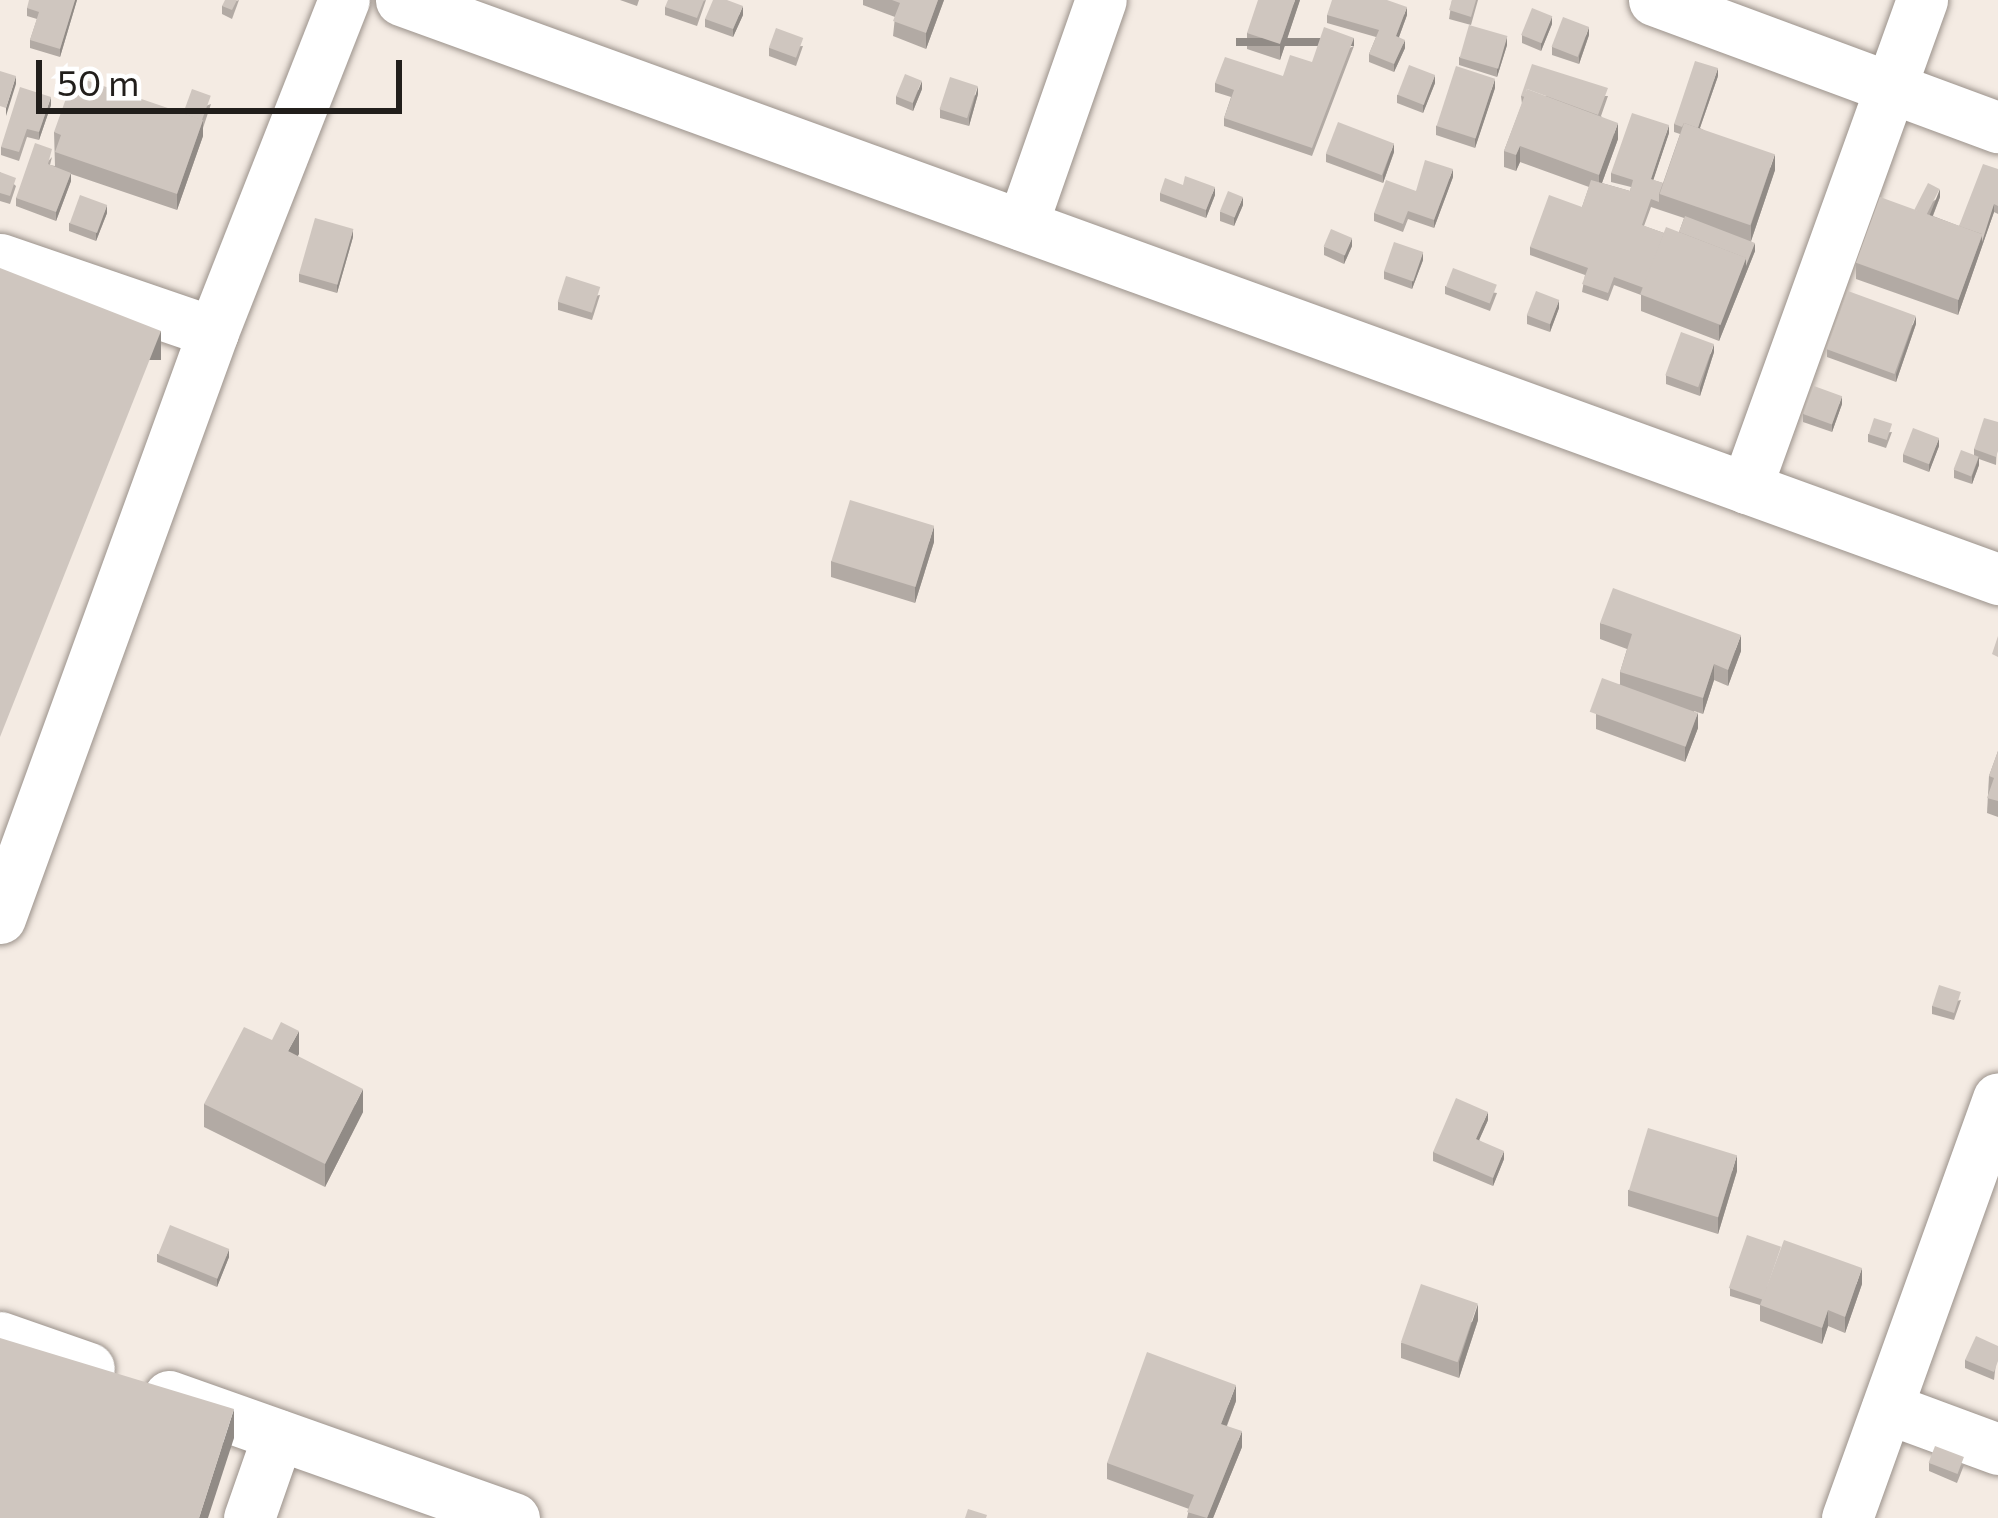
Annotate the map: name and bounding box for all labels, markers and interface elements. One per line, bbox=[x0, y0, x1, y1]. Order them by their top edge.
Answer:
scale bar bbox=[42, 36, 408, 110]
text: 50 m bbox=[57, 59, 139, 103]

